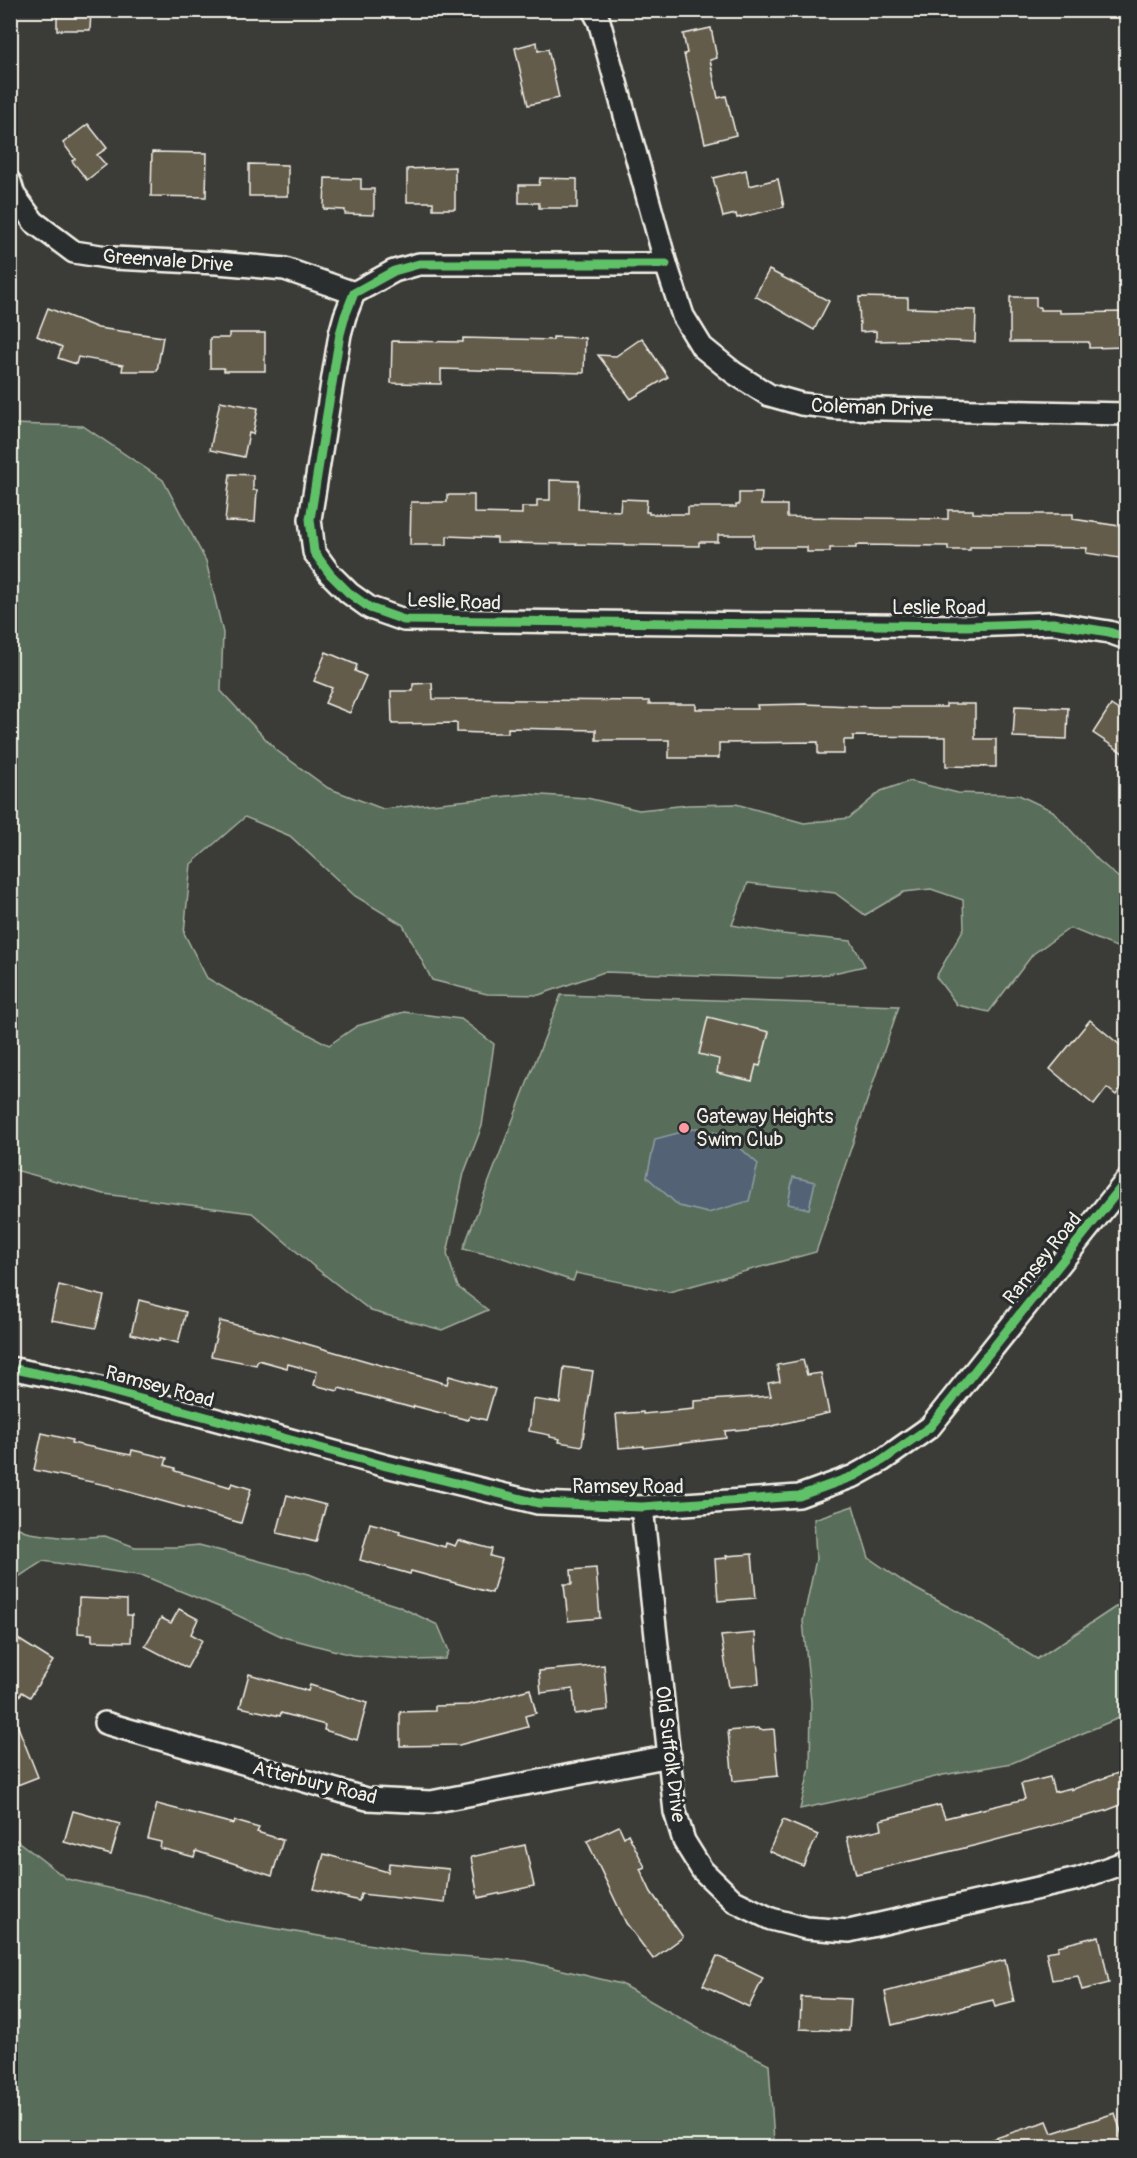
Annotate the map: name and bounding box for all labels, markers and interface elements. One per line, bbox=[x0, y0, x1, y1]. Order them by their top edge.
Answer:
street label: Greenvale Drive bbox=[102, 243, 234, 278]
street label: Coleman Drive bbox=[810, 393, 934, 422]
street label: Leslie Road bbox=[407, 587, 501, 616]
street label: Leslie Road bbox=[892, 595, 986, 620]
place label: Gateway Heights Swim Club bbox=[696, 1104, 834, 1152]
marker: Gateway Heights Swim Club bbox=[677, 1121, 691, 1135]
street label: Ramsey Road bbox=[998, 1207, 1087, 1309]
street label: Ramsey Road bbox=[103, 1360, 217, 1413]
street label: Ramsey Road bbox=[572, 1474, 684, 1499]
street label: Old Suffolk Drive bbox=[650, 1684, 691, 1824]
street label: Atterbury Road bbox=[250, 1755, 380, 1810]

